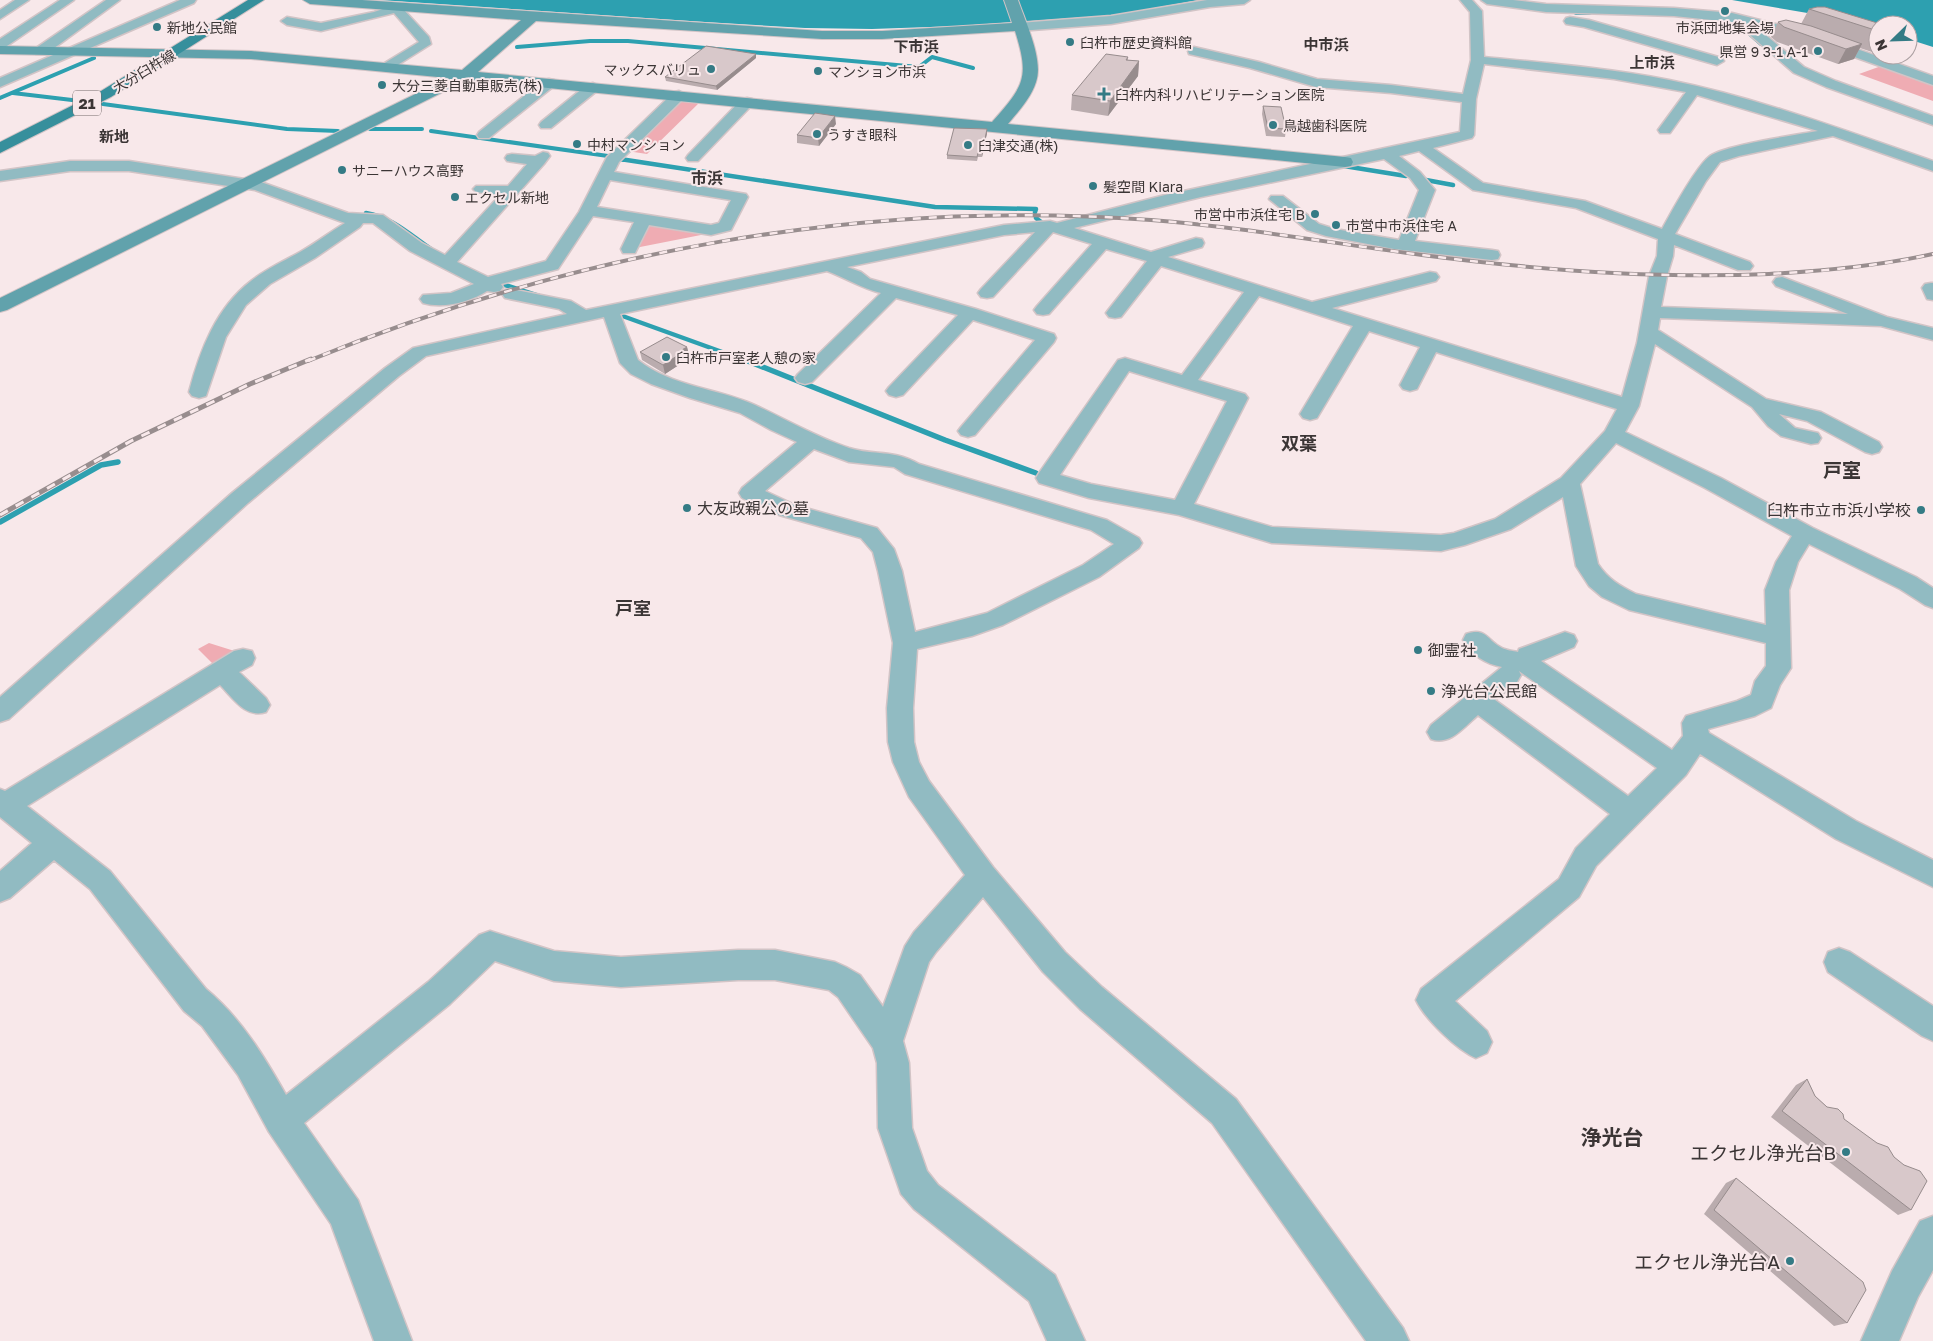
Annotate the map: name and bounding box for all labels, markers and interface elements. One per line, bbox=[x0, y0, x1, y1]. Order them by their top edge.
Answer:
marker: 市浜団地集会場 bbox=[1719, 5, 1731, 17]
north arrow bbox=[1868, 15, 1918, 65]
place label: 新地公民館 bbox=[167, 19, 237, 36]
place label: 市浜団地集会場 bbox=[1676, 19, 1774, 36]
marker: 新地公民館 bbox=[151, 21, 163, 33]
place label: 臼杵市歴史資料館 bbox=[1080, 34, 1192, 51]
district label: 中市浜 bbox=[1303, 35, 1349, 53]
marker: 臼杵市歴史資料館 bbox=[1064, 36, 1076, 48]
district label: 下市浜 bbox=[893, 37, 939, 55]
text: N bbox=[1871, 37, 1890, 53]
place label: 県営 9 3-1 A-1 bbox=[1719, 43, 1808, 60]
marker: 県営 9 3-1 A-1 bbox=[1812, 45, 1824, 57]
street label: 大分臼杵線 bbox=[110, 46, 178, 96]
district label: 上市浜 bbox=[1629, 53, 1675, 71]
place label: マックスバリュ bbox=[603, 61, 701, 78]
marker: マックスバリュ bbox=[705, 63, 717, 75]
place label: マンション市浜 bbox=[828, 63, 926, 80]
marker: マンション市浜 bbox=[812, 65, 824, 77]
place label: 大分三菱自動車販売(株) bbox=[392, 77, 543, 94]
marker: 大分三菱自動車販売(株) bbox=[376, 79, 388, 91]
place label: 臼杵内科リハビリテーション医院 bbox=[1115, 86, 1325, 103]
marker: 臼杵内科リハビリテーション医院 bbox=[1097, 87, 1111, 101]
road number: 21 bbox=[73, 90, 101, 116]
place label: 鳥越歯科医院 bbox=[1283, 117, 1367, 134]
marker: 鳥越歯科医院 bbox=[1267, 119, 1279, 131]
place label: うすき眼科 bbox=[827, 126, 897, 143]
district label: 新地 bbox=[99, 127, 129, 145]
marker: うすき眼科 bbox=[811, 128, 823, 140]
place label: 中村マンション bbox=[587, 136, 685, 153]
place label: 臼津交通(株) bbox=[978, 137, 1059, 154]
marker: 中村マンション bbox=[571, 138, 583, 150]
marker: 臼津交通(株) bbox=[962, 139, 974, 151]
place label: サニーハウス高野 bbox=[352, 162, 464, 179]
marker: サニーハウス高野 bbox=[336, 164, 348, 176]
district label: 市浜 bbox=[691, 168, 723, 188]
place label: 髪空間 Kiara bbox=[1103, 178, 1183, 195]
marker: 髪空間 Kiara bbox=[1087, 180, 1099, 192]
place label: エクセル新地 bbox=[465, 189, 549, 206]
marker: エクセル新地 bbox=[449, 191, 461, 203]
place label: 市営中市浜住宅 B bbox=[1194, 206, 1305, 223]
marker: 市営中市浜住宅 B bbox=[1309, 208, 1321, 220]
place label: 市営中市浜住宅 A bbox=[1346, 217, 1457, 234]
marker: 市営中市浜住宅 A bbox=[1330, 219, 1342, 231]
place label: 臼杵市戸室老人憩の家 bbox=[676, 349, 816, 366]
marker: 臼杵市戸室老人憩の家 bbox=[660, 351, 672, 363]
district label: 双葉 bbox=[1281, 432, 1317, 454]
district label: 戸室 bbox=[1823, 458, 1861, 481]
place label: 大友政親公の墓 bbox=[697, 498, 809, 518]
place label: 臼杵市立市浜小学校 bbox=[1767, 500, 1911, 520]
marker: 大友政親公の墓 bbox=[681, 502, 693, 514]
marker: 臼杵市立市浜小学校 bbox=[1915, 504, 1927, 516]
district label: 戸室 bbox=[615, 597, 651, 619]
place label: 御霊社 bbox=[1428, 640, 1476, 660]
marker: 御霊社 bbox=[1412, 644, 1424, 656]
place label: 浄光台公民館 bbox=[1441, 681, 1537, 701]
marker: 浄光台公民館 bbox=[1425, 685, 1437, 697]
district label: 浄光台 bbox=[1581, 1124, 1644, 1150]
place label: エクセル浄光台B bbox=[1690, 1141, 1836, 1164]
marker: エクセル浄光台B bbox=[1840, 1146, 1852, 1158]
place label: エクセル浄光台A bbox=[1634, 1250, 1780, 1273]
marker: エクセル浄光台A bbox=[1784, 1255, 1796, 1267]

